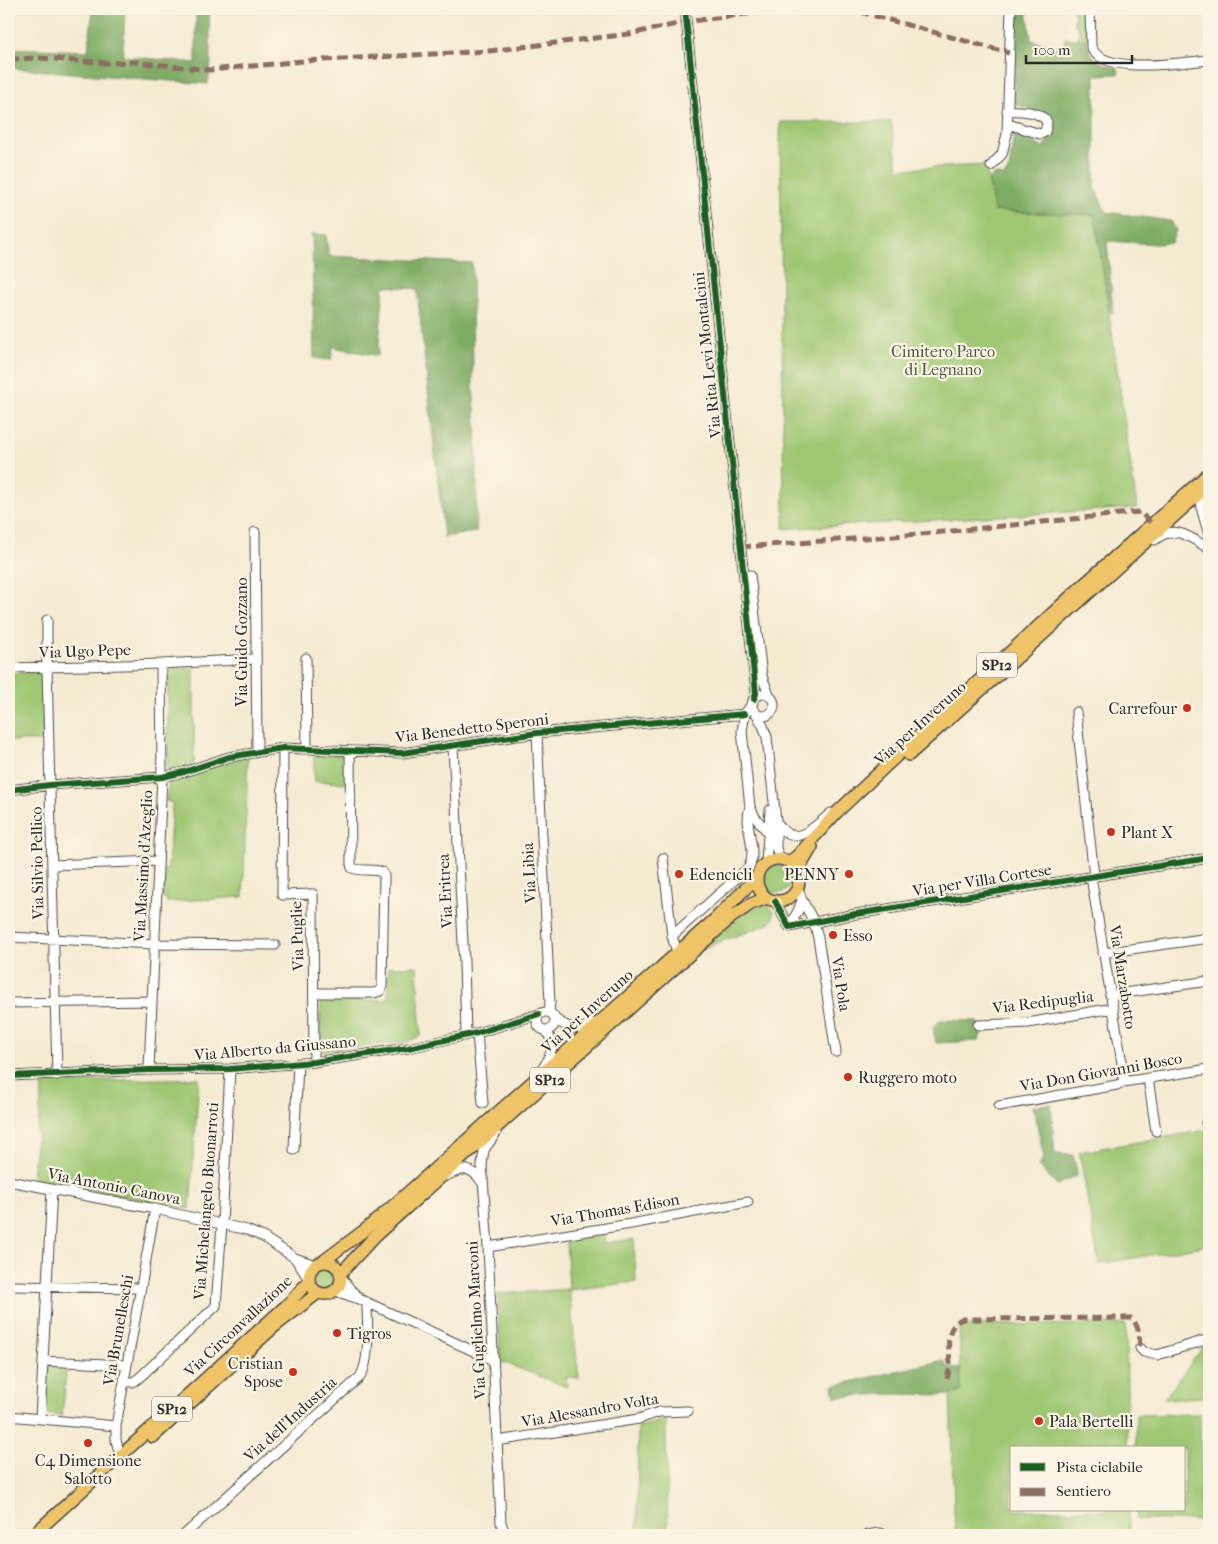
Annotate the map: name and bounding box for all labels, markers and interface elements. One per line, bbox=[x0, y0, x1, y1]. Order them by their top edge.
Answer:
scale bar bbox=[1026, 32, 1132, 64]
text: 100 m bbox=[1033, 41, 1071, 59]
street label: Via Rita Levi Montalcini bbox=[689, 271, 725, 440]
park label: Cimitero Parco di Legnano bbox=[891, 342, 995, 379]
street label: Via Guido Gozzano bbox=[232, 577, 251, 708]
street label: Via Ugo Pepe bbox=[38, 640, 131, 662]
road number: SP12 bbox=[977, 652, 1017, 678]
street label: Via per Inveruno bbox=[869, 677, 970, 770]
place label: Carrefour bbox=[1109, 699, 1177, 718]
marker: Carrefour bbox=[1181, 702, 1193, 714]
street label: Via Benedetto Speroni bbox=[393, 709, 550, 747]
street label: Via Massimo d'Azeglio bbox=[129, 790, 156, 943]
street label: Via Silvio Pellico bbox=[27, 806, 48, 921]
place label: Plant X bbox=[1121, 823, 1174, 842]
marker: Plant X bbox=[1105, 826, 1117, 838]
street label: Via Libia bbox=[518, 842, 540, 905]
street label: Via Eritrea bbox=[434, 853, 456, 930]
street label: Via per Villa Cortese bbox=[910, 860, 1053, 901]
place label: Edencicli bbox=[689, 865, 753, 884]
place label: PENNY bbox=[784, 865, 840, 884]
marker: Edencicli bbox=[673, 868, 685, 880]
marker: PENNY bbox=[843, 868, 855, 880]
street label: Via Puglie bbox=[286, 901, 308, 972]
street label: Via Marzabotto bbox=[1105, 923, 1141, 1030]
place label: Esso bbox=[843, 926, 873, 945]
marker: Esso bbox=[827, 929, 839, 941]
street label: Via Pola bbox=[827, 954, 855, 1013]
street label: Via per Inveruno bbox=[536, 965, 637, 1058]
street label: Via Redipuglia bbox=[991, 986, 1095, 1018]
street label: Via Alberto da Giussano bbox=[192, 1031, 357, 1065]
street label: Via Don Giovanni Bosco bbox=[1018, 1048, 1184, 1096]
road number: SP12 bbox=[530, 1068, 570, 1092]
place label: Ruggero moto bbox=[858, 1068, 957, 1087]
marker: Ruggero moto bbox=[842, 1071, 854, 1083]
street label: Via Michelangelo Buonarroti bbox=[190, 1101, 222, 1302]
street label: Via Antonio Canova bbox=[45, 1164, 183, 1208]
street label: Via Thomas Edison bbox=[548, 1189, 682, 1231]
street label: Via Guglielmo Marconi bbox=[462, 1240, 490, 1401]
street label: Via Circonvallazione bbox=[179, 1271, 296, 1382]
street label: Via Brunelleschi bbox=[99, 1273, 137, 1388]
place label: Tigros bbox=[347, 1324, 392, 1343]
marker: Tigros bbox=[331, 1327, 343, 1339]
place label: Cristian Spose bbox=[228, 1354, 284, 1391]
marker: Cristian Spose bbox=[287, 1366, 299, 1378]
street label: Via dell'Industria bbox=[239, 1372, 341, 1466]
street label: Via Alessandro Volta bbox=[519, 1388, 661, 1432]
road number: SP12 bbox=[152, 1396, 192, 1422]
place label: Pala Bertelli bbox=[1049, 1412, 1134, 1431]
marker: Pala Bertelli bbox=[1033, 1415, 1045, 1427]
marker: C4 Dimensione Salotto bbox=[82, 1437, 94, 1449]
legend bbox=[1010, 1446, 1186, 1512]
place label: C4 Dimensione Salotto bbox=[35, 1451, 141, 1488]
text: Pista ciclabile bbox=[1056, 1458, 1143, 1476]
text: Sentiero bbox=[1056, 1482, 1111, 1500]

